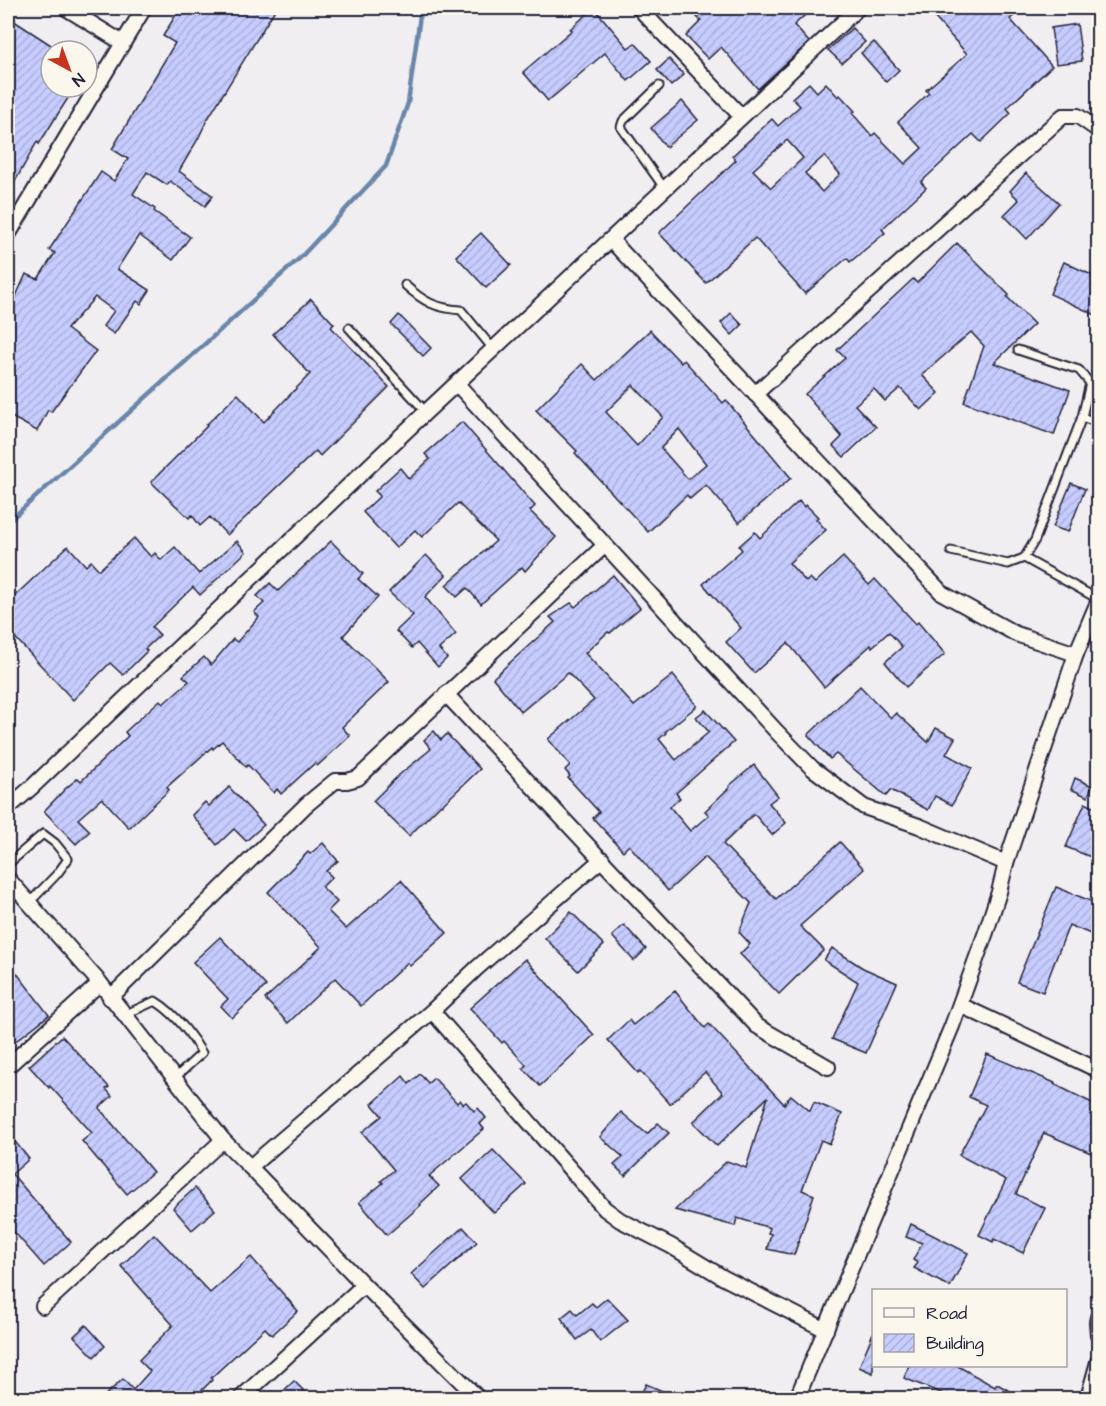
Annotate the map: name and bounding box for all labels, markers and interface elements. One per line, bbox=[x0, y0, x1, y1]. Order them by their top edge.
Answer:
north arrow bbox=[39, 39, 99, 99]
text: N bbox=[67, 68, 89, 91]
legend bbox=[872, 1289, 1067, 1367]
text: Road bbox=[926, 1301, 967, 1326]
text: Building bbox=[926, 1331, 984, 1357]

